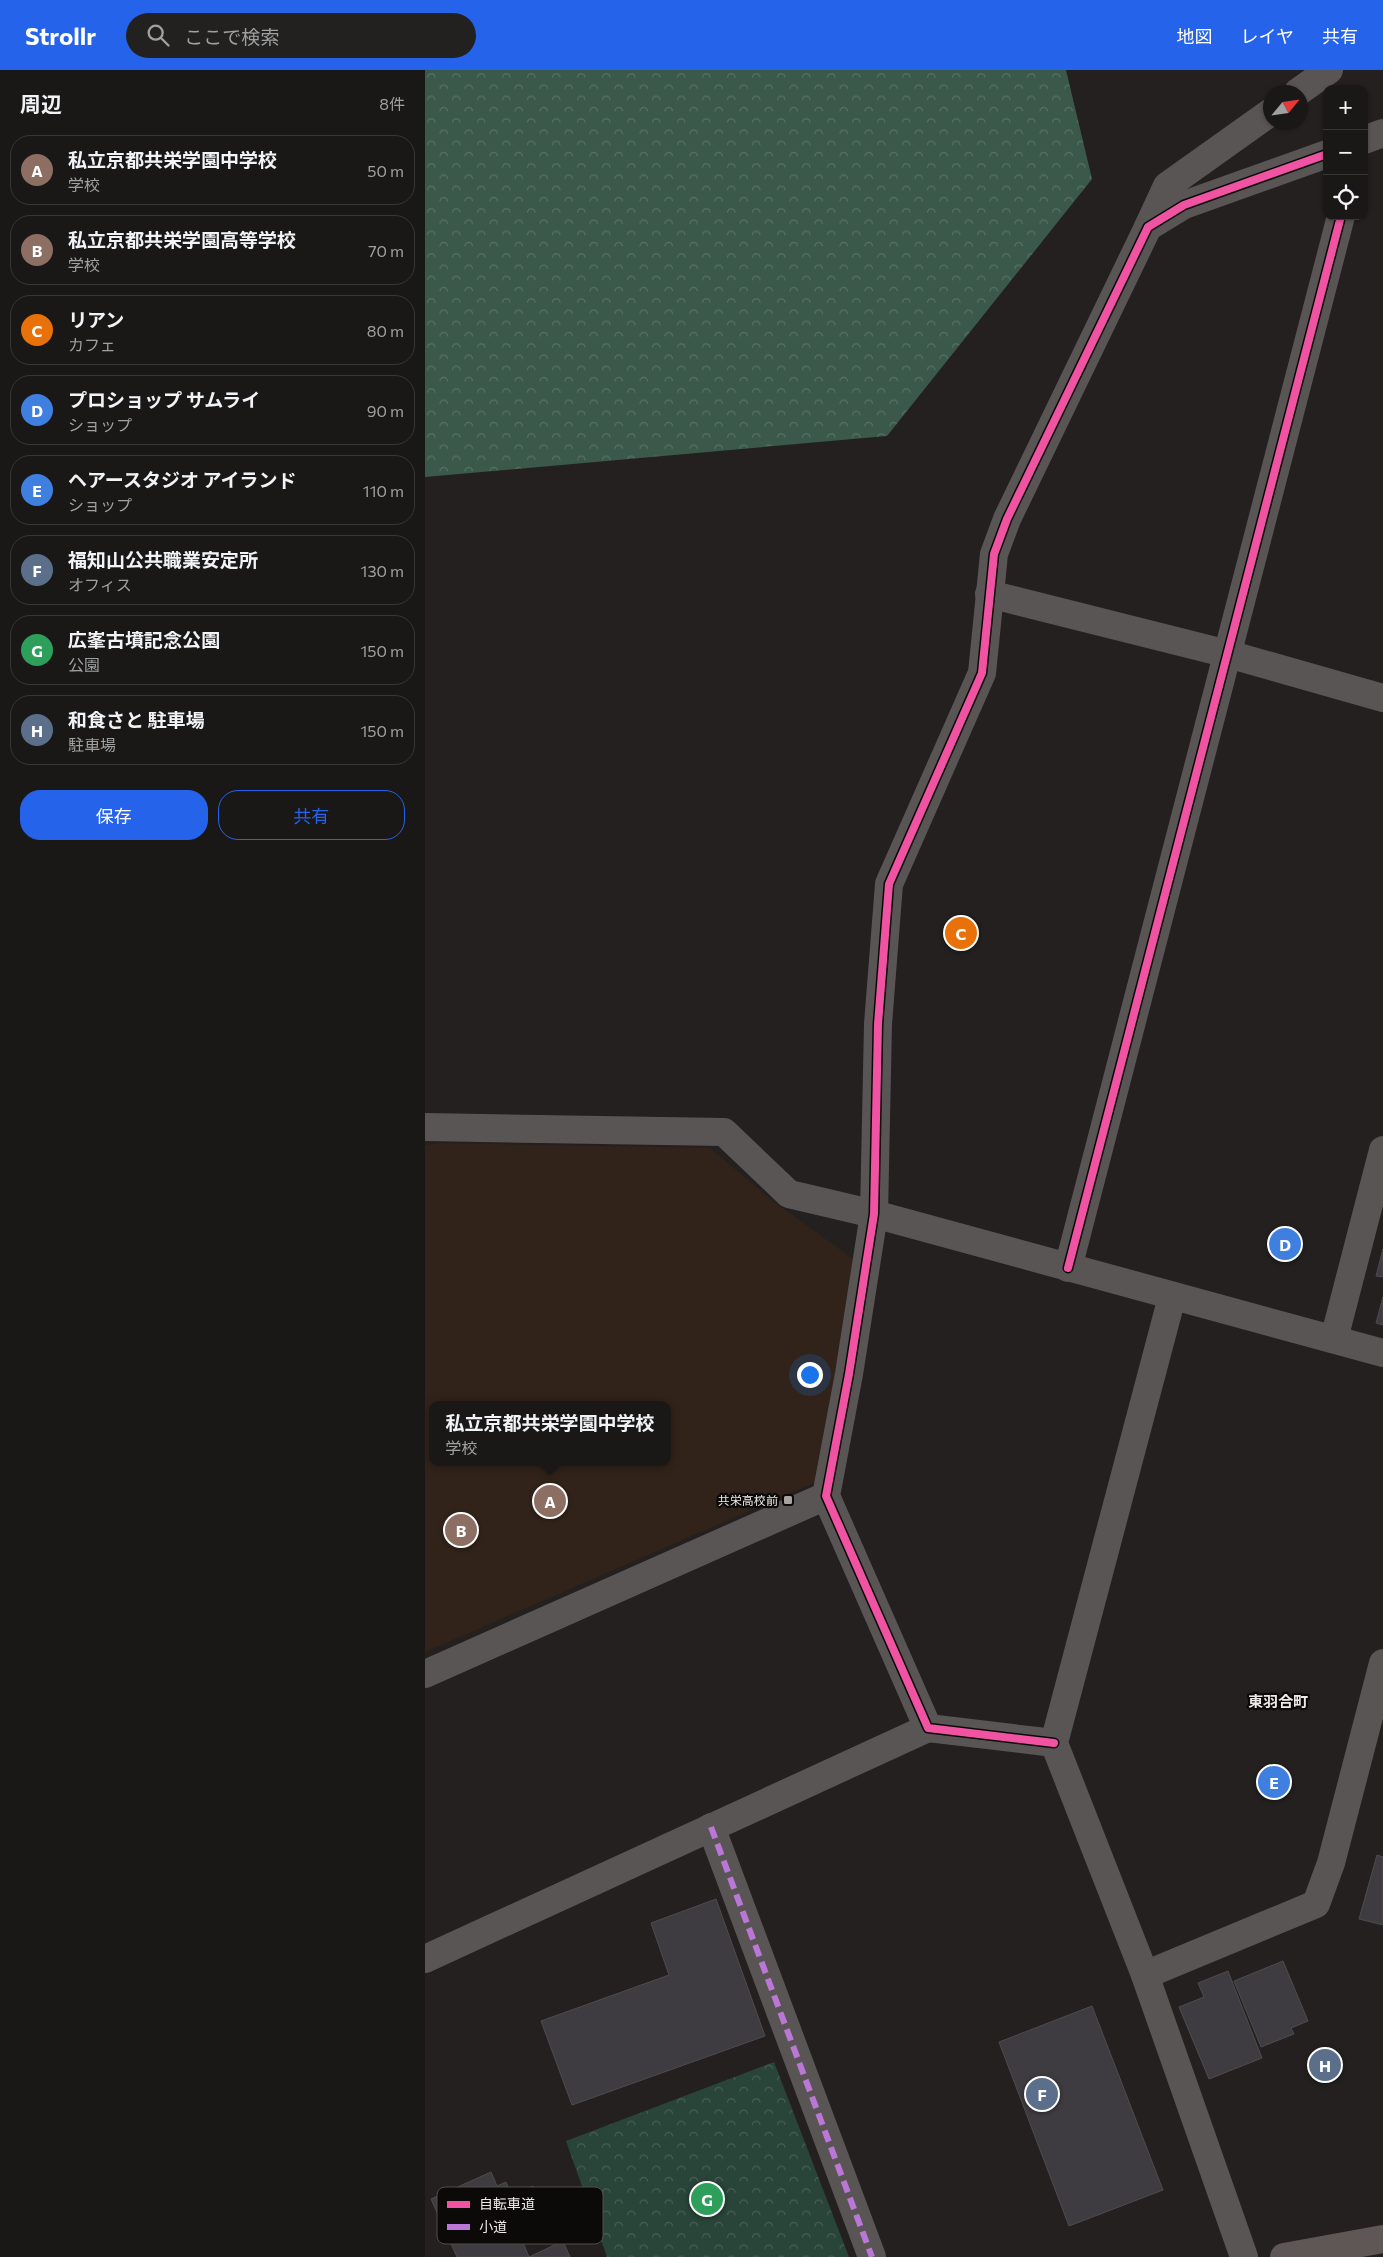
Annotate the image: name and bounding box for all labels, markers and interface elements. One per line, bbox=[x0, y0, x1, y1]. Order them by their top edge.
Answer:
search box bbox=[126, 13, 476, 58]
text: Strollr bbox=[25, 21, 96, 50]
icon: search bbox=[144, 21, 172, 49]
text: ここで検索 bbox=[184, 25, 279, 48]
text: 地図 bbox=[1177, 25, 1213, 47]
text: レイヤ bbox=[1241, 25, 1294, 47]
text: 共有 bbox=[1322, 25, 1358, 47]
north arrow bbox=[1263, 85, 1308, 130]
map controls bbox=[1323, 85, 1368, 220]
button: + bbox=[1323, 85, 1368, 130]
text: 周辺 bbox=[20, 91, 62, 116]
text: 8件 bbox=[379, 94, 405, 113]
button: − bbox=[1323, 130, 1368, 175]
text: 私立京都共栄学園中学校 bbox=[68, 148, 277, 171]
text: A bbox=[31, 161, 43, 180]
text: 50 m bbox=[367, 161, 404, 180]
text: 学校 bbox=[68, 175, 100, 194]
button: locate bbox=[1323, 175, 1368, 220]
text: 私立京都共栄学園高等学校 bbox=[68, 228, 296, 251]
text: B bbox=[32, 241, 42, 260]
text: 70 m bbox=[368, 241, 404, 260]
text: 学校 bbox=[68, 255, 100, 274]
text: リアン bbox=[68, 308, 124, 331]
text: C bbox=[32, 321, 42, 340]
text: 80 m bbox=[367, 321, 404, 340]
text: カフェ bbox=[68, 335, 116, 354]
text: プロショップ サムライ bbox=[68, 388, 260, 411]
text: D bbox=[31, 401, 43, 420]
text: 90 m bbox=[367, 401, 404, 420]
text: ショップ bbox=[68, 415, 132, 434]
text: ヘアースタジオ アイランド bbox=[68, 468, 297, 491]
text: E bbox=[32, 481, 42, 500]
text: 110 m bbox=[363, 481, 404, 500]
text: ショップ bbox=[68, 495, 132, 514]
text: 福知山公共職業安定所 bbox=[68, 548, 258, 571]
text: F bbox=[32, 561, 42, 580]
text: 130 m bbox=[361, 561, 404, 580]
text: オフィス bbox=[68, 575, 132, 594]
text: 広峯古墳記念公園 bbox=[68, 628, 220, 651]
text: G bbox=[31, 641, 43, 660]
text: 150 m bbox=[361, 641, 404, 660]
text: 公園 bbox=[68, 655, 100, 674]
text: 和食さと 駐車場 bbox=[68, 708, 205, 731]
text: H bbox=[31, 721, 43, 740]
text: 150 m bbox=[361, 721, 404, 740]
text: 駐車場 bbox=[68, 735, 116, 754]
button: 保存 bbox=[20, 790, 208, 840]
button: 共有 bbox=[218, 790, 405, 840]
pin: C bbox=[945, 914, 977, 952]
pin: D bbox=[1269, 1225, 1301, 1263]
your location bbox=[797, 1362, 823, 1388]
popup bbox=[429, 1401, 671, 1466]
text: 私立京都共栄学園中学校 bbox=[445, 1411, 655, 1434]
text: 学校 bbox=[445, 1438, 478, 1457]
pin: A bbox=[534, 1482, 566, 1520]
place label: 共栄高校前 bbox=[718, 1493, 778, 1507]
marker: 共栄高校前 bbox=[782, 1494, 794, 1506]
pin: B bbox=[445, 1511, 477, 1549]
district label: 東羽合町 bbox=[1248, 1692, 1308, 1710]
pin: E bbox=[1258, 1763, 1290, 1801]
pin: H bbox=[1309, 2046, 1341, 2084]
pin: F bbox=[1026, 2075, 1058, 2113]
pin: G bbox=[691, 2180, 723, 2218]
legend bbox=[437, 2187, 603, 2244]
text: 自転車道 bbox=[479, 2195, 535, 2212]
text: 小道 bbox=[479, 2218, 507, 2235]

